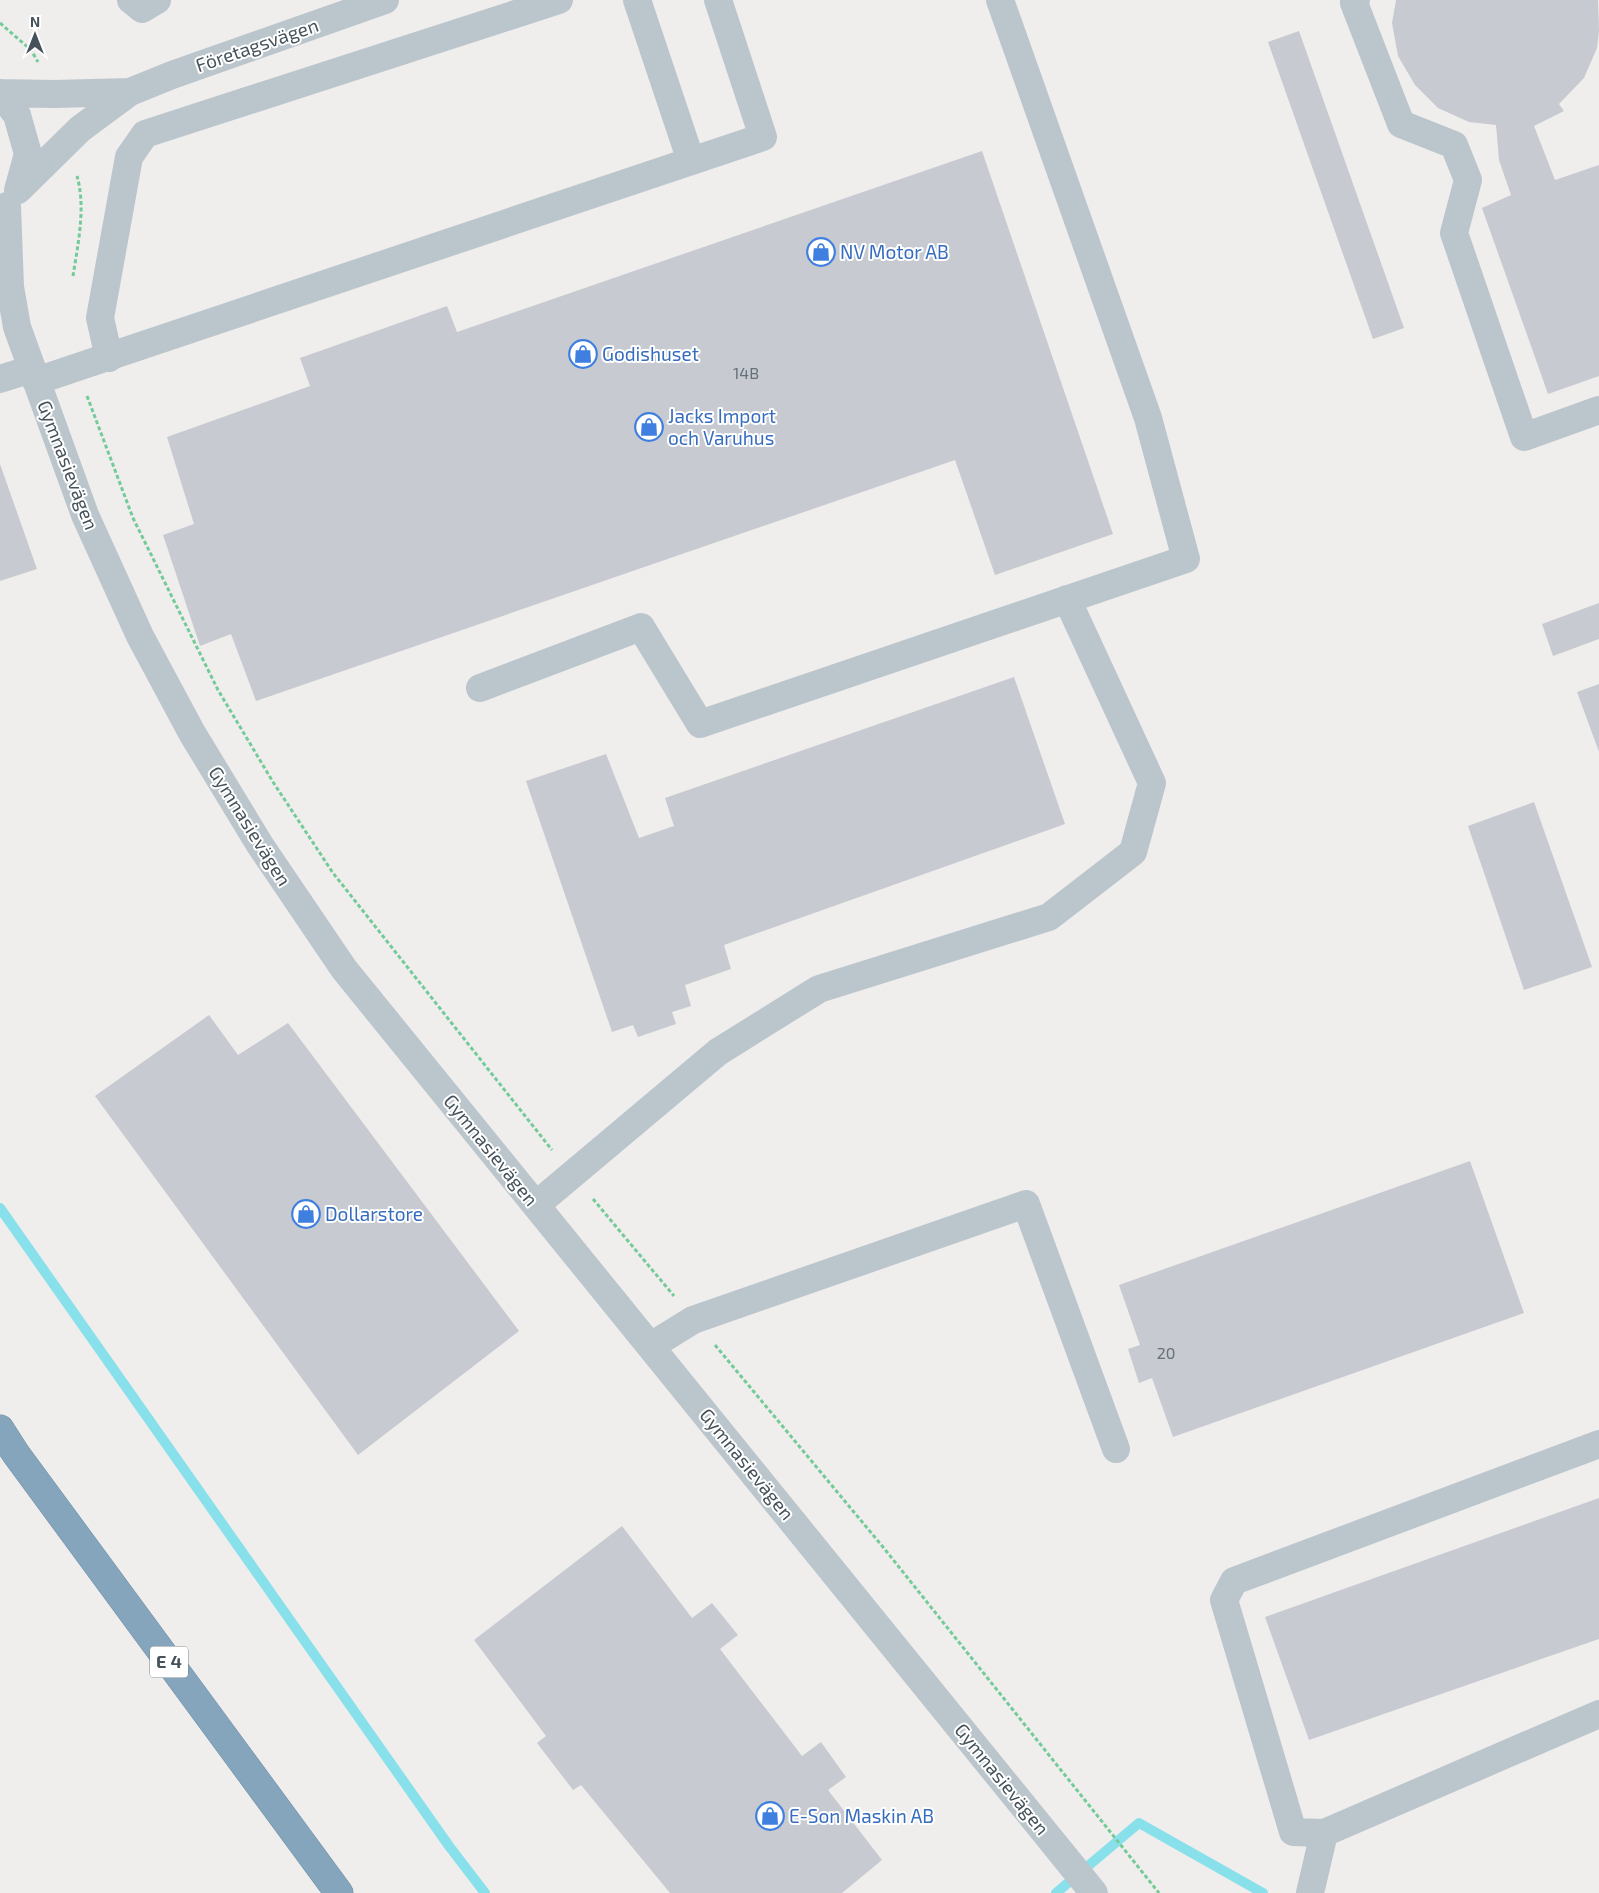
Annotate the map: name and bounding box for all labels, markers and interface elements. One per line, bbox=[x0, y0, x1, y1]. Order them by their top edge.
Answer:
north arrow bbox=[10, 10, 60, 60]
text: N bbox=[30, 13, 40, 30]
street label: Företagsvägen bbox=[192, 13, 321, 76]
shop icon: NV Motor AB bbox=[806, 237, 836, 267]
place label: NV Motor AB bbox=[840, 240, 949, 263]
shop icon: Godishuset bbox=[568, 339, 598, 369]
place label: Godishuset bbox=[602, 342, 699, 365]
house number: 14B bbox=[733, 363, 759, 382]
street label: Gymnasievägen bbox=[33, 397, 104, 533]
place label: Jacks Import och Varuhus bbox=[668, 404, 776, 449]
shop icon: Jacks Import och Varuhus bbox=[634, 412, 664, 442]
street label: Gymnasievägen bbox=[204, 762, 296, 890]
street label: Gymnasievägen bbox=[439, 1089, 543, 1210]
shop icon: Dollarstore bbox=[291, 1199, 321, 1229]
place label: Dollarstore bbox=[325, 1202, 423, 1225]
house number: 20 bbox=[1157, 1343, 1175, 1362]
street label: Gymnasievägen bbox=[695, 1403, 799, 1524]
road number: E 4 bbox=[150, 1646, 188, 1678]
street label: Gymnasievägen bbox=[950, 1718, 1054, 1839]
shop icon: E-Son Maskin AB bbox=[755, 1801, 785, 1831]
place label: E-Son Maskin AB bbox=[789, 1804, 934, 1827]

